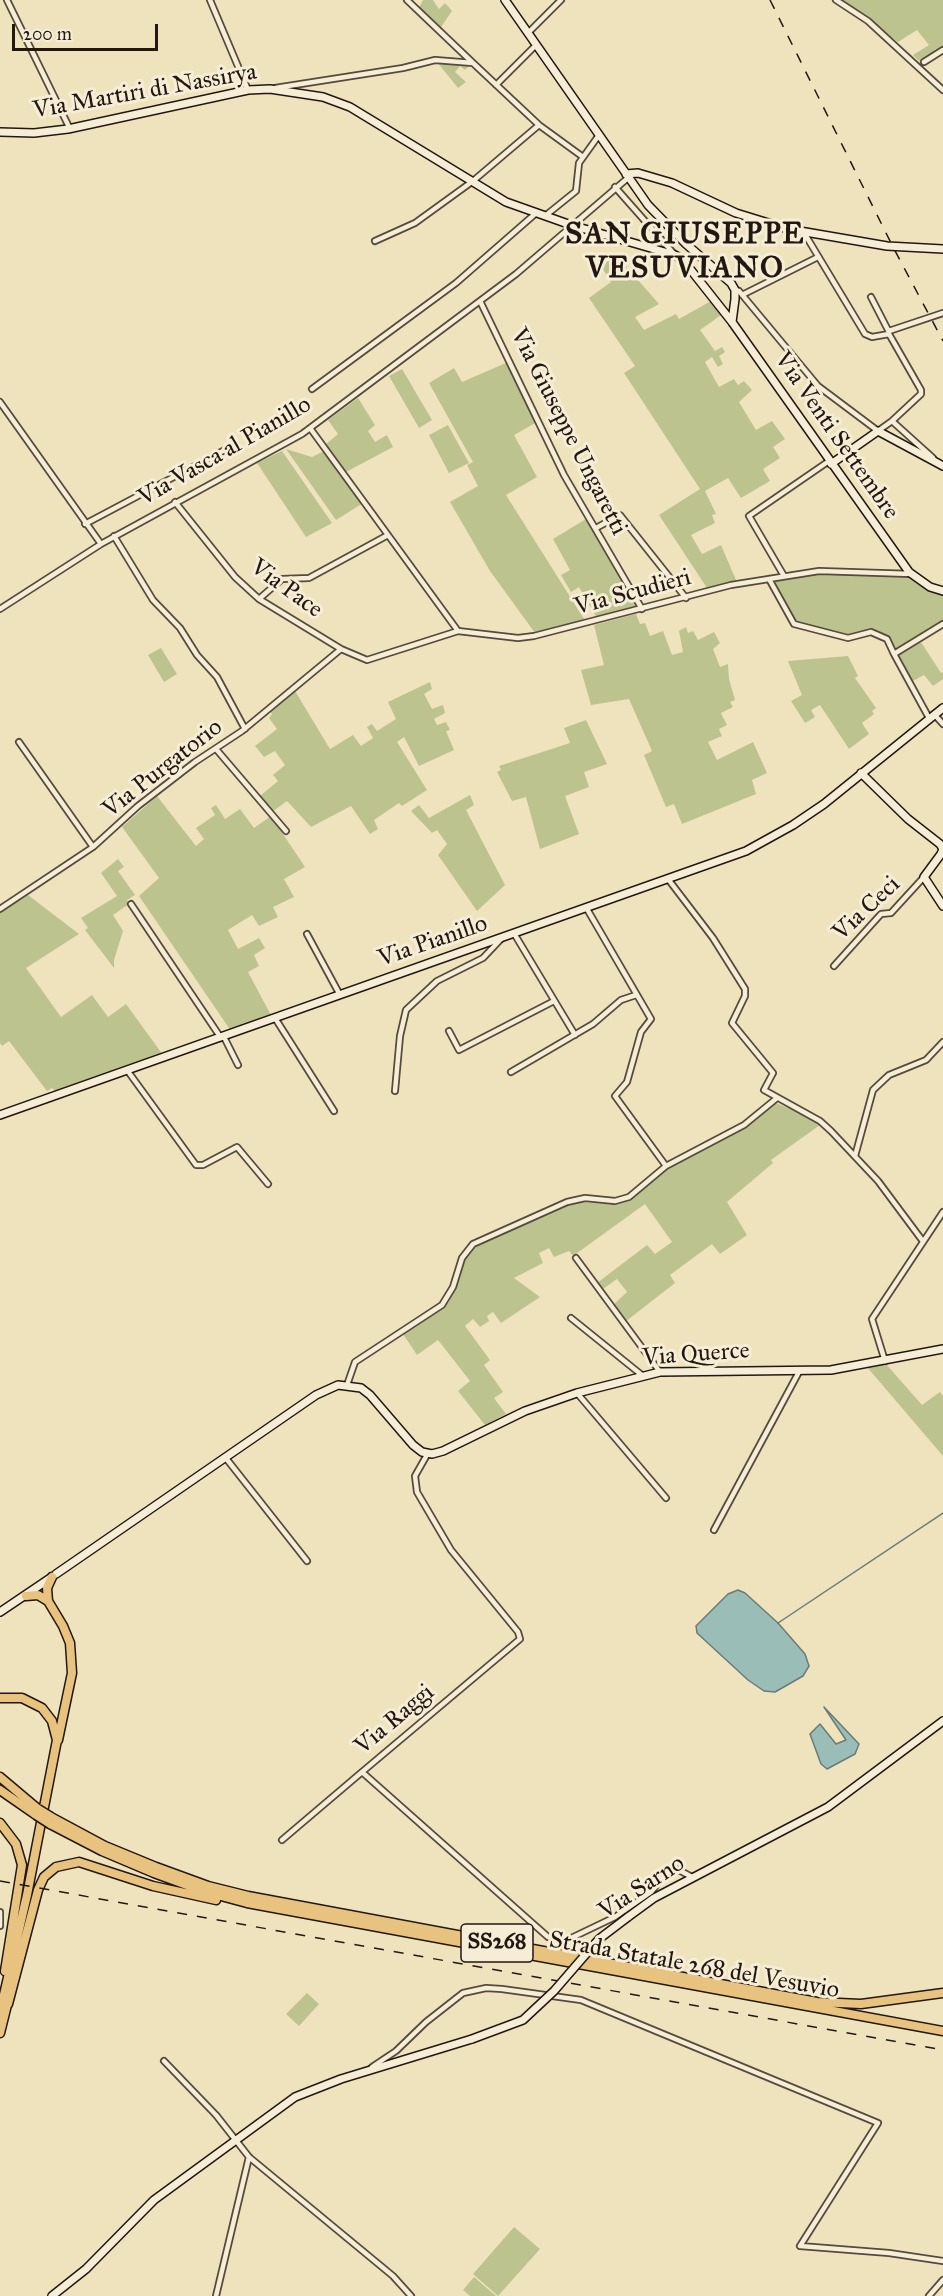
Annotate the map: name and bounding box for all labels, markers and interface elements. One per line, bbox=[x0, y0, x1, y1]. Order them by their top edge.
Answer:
scale bar bbox=[15, 12, 160, 50]
text: 200 m bbox=[23, 23, 72, 45]
street label: Via Martiri di Nassirya bbox=[31, 58, 259, 126]
district label: SAN GIUSEPPE VESUVIANO bbox=[565, 218, 805, 288]
street label: Via Giuseppe Ungaretti bbox=[503, 324, 633, 540]
street label: Via Venti Settembre bbox=[767, 347, 905, 525]
street label: Via Vasca al Pianillo bbox=[133, 391, 317, 513]
street label: Via Pace bbox=[244, 553, 328, 625]
street label: Via Scudieri bbox=[572, 564, 694, 622]
street label: Via Purgatorio bbox=[97, 713, 229, 825]
street label: Via Ceci bbox=[827, 871, 907, 947]
street label: Via Pianillo bbox=[375, 910, 491, 974]
street label: Via Querce bbox=[641, 1337, 751, 1373]
street label: Via Raggi bbox=[350, 1679, 440, 1761]
street label: Via Sarno bbox=[594, 1850, 690, 1926]
road number: SS268 bbox=[461, 1924, 533, 1962]
street label: Strada Statale 268 del Vesuvio bbox=[547, 1926, 841, 2006]

